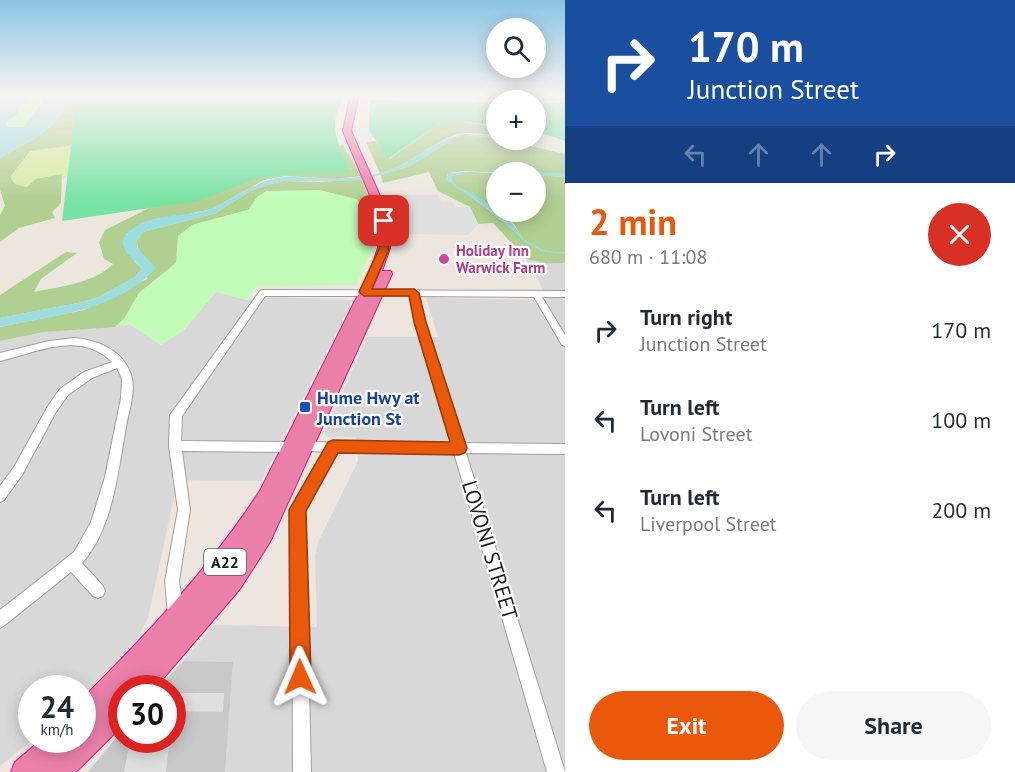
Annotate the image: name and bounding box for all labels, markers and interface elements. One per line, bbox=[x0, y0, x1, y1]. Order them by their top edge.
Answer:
map controls bbox=[486, 18, 546, 222]
button: search bbox=[486, 18, 546, 78]
text: 170 m bbox=[688, 19, 804, 74]
icon: right bbox=[589, 24, 667, 102]
text: Junction Street bbox=[688, 72, 859, 106]
button: + bbox=[486, 90, 546, 150]
icon: left bbox=[679, 138, 712, 171]
icon: ahead bbox=[742, 138, 775, 171]
icon: ahead bbox=[805, 138, 838, 171]
icon: right bbox=[868, 138, 901, 171]
button: − bbox=[486, 162, 546, 222]
pin bbox=[358, 195, 409, 246]
text: 2 min bbox=[589, 198, 677, 245]
button: close bbox=[928, 203, 991, 266]
icon: arrive bbox=[367, 204, 400, 237]
place label: Holiday Inn Warwick Farm bbox=[456, 241, 545, 277]
text: 680 m · 11:08 bbox=[589, 244, 707, 270]
marker: Holiday Inn Warwick Farm bbox=[437, 252, 451, 266]
text: Turn right bbox=[640, 303, 732, 331]
icon: right bbox=[589, 314, 622, 347]
text: 170 m bbox=[931, 316, 991, 344]
text: Junction Street bbox=[640, 331, 767, 357]
place label: Hume Hwy at Junction St bbox=[316, 386, 420, 430]
text: Turn left bbox=[640, 393, 720, 421]
marker: Hume Hwy at Junction St bbox=[298, 400, 312, 414]
icon: left bbox=[589, 404, 622, 437]
text: 100 m bbox=[931, 406, 991, 434]
text: Lovoni Street bbox=[640, 421, 753, 447]
street label: LOVONI STREET bbox=[456, 477, 524, 623]
text: Turn left bbox=[640, 483, 720, 511]
icon: left bbox=[589, 494, 622, 527]
text: 200 m bbox=[931, 496, 991, 524]
text: Liverpool Street bbox=[640, 511, 777, 537]
road number: A22 bbox=[204, 549, 246, 575]
position arrow bbox=[268, 645, 332, 709]
speed limit sign: 30 bbox=[108, 675, 186, 753]
text: 24 bbox=[40, 687, 74, 726]
button: Exit bbox=[589, 691, 784, 760]
button: Share bbox=[796, 691, 991, 760]
text: km/h bbox=[41, 720, 73, 739]

